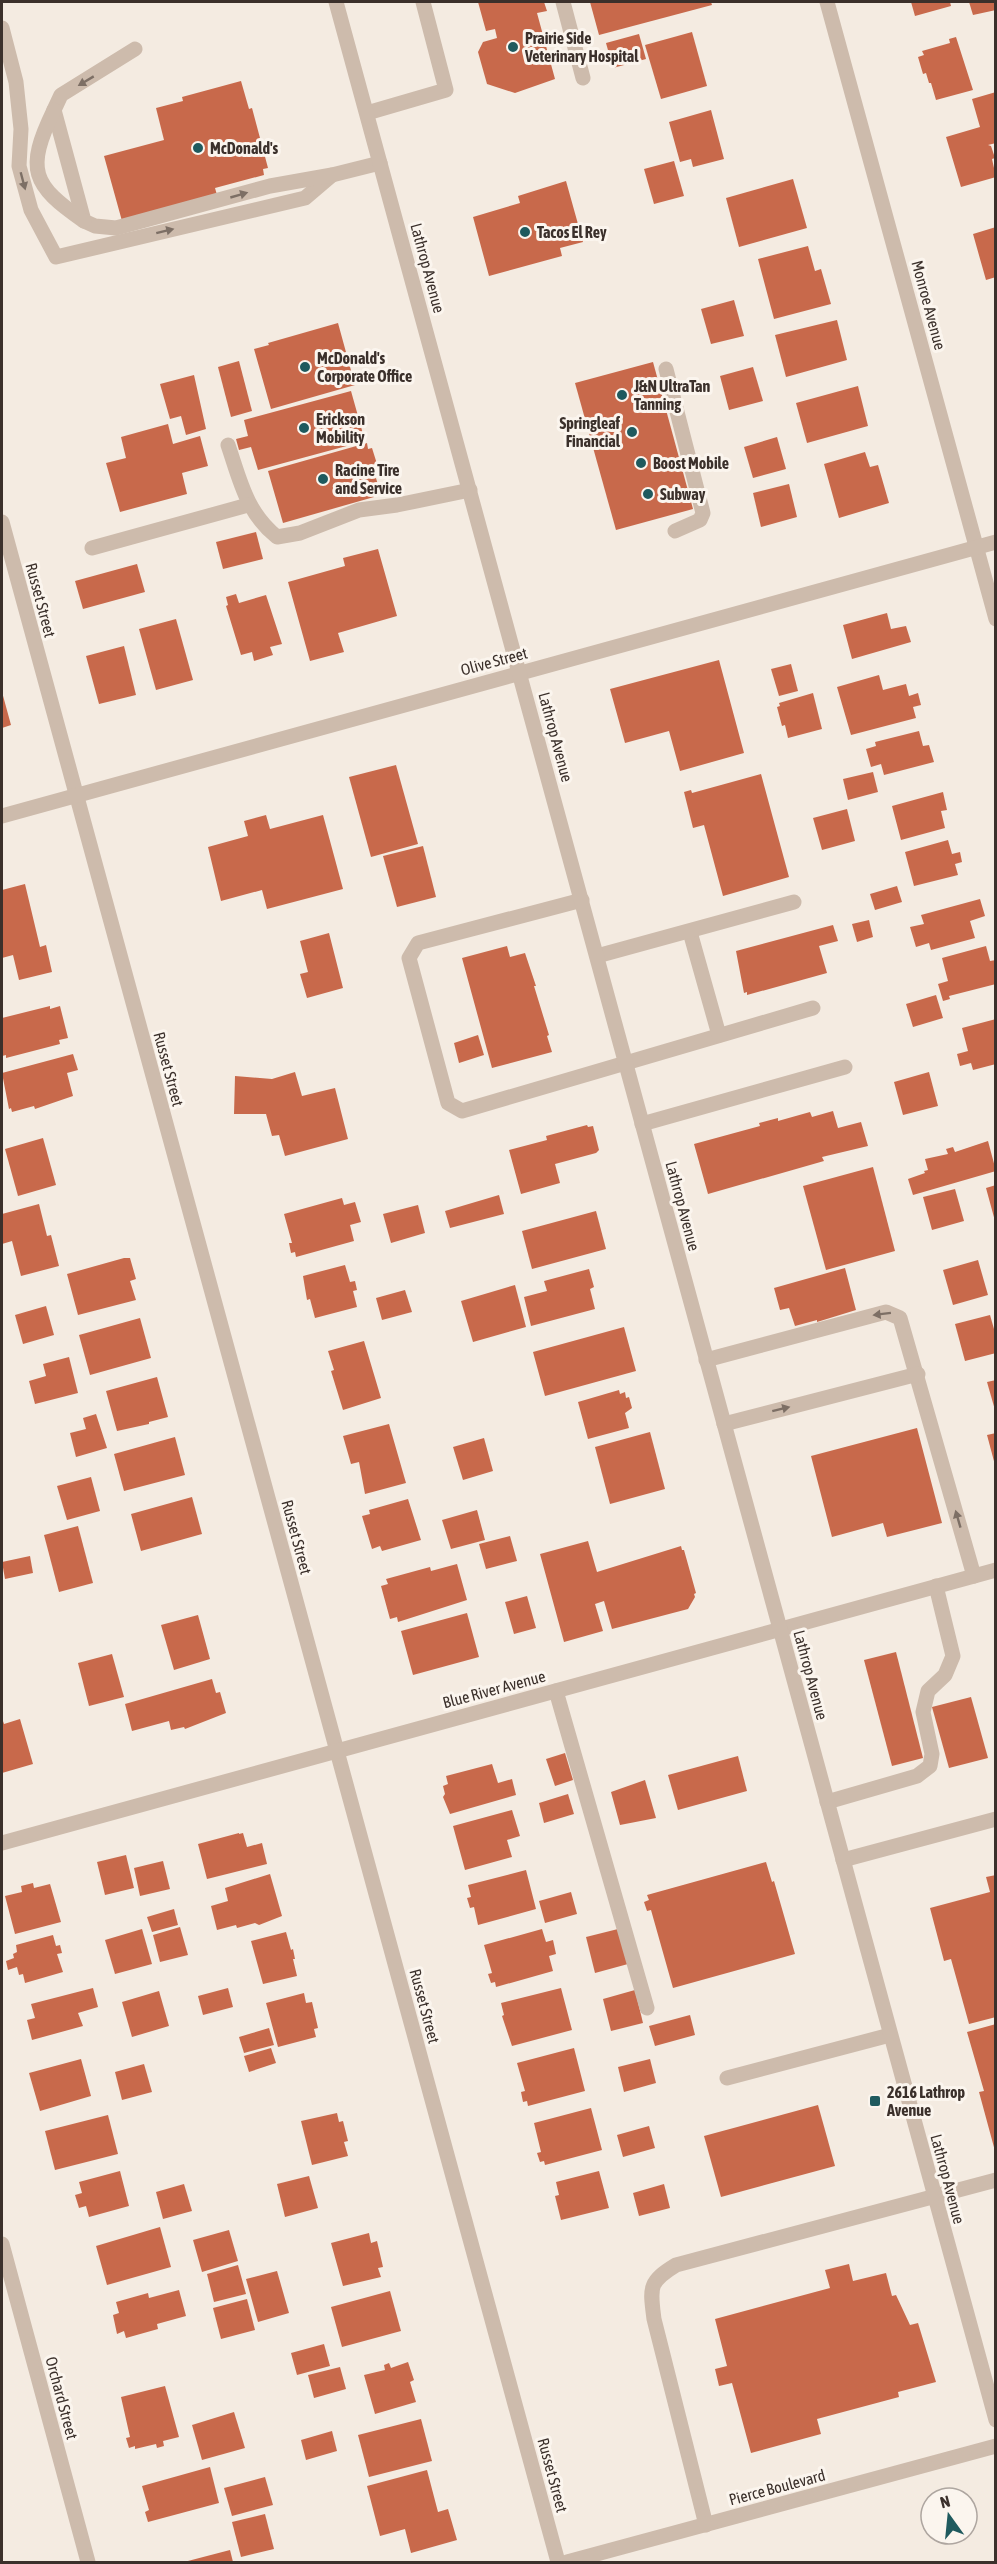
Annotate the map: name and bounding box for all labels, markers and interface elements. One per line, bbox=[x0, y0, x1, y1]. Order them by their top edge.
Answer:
place label: Prairie Side Veterinary Hospital bbox=[524, 29, 639, 65]
marker: Prairie Side Veterinary Hospital bbox=[506, 40, 520, 54]
one-way arrow bbox=[78, 75, 94, 86]
place label: McDonald's bbox=[210, 139, 279, 157]
marker: McDonald's bbox=[191, 141, 205, 155]
one-way arrow bbox=[19, 172, 28, 190]
one-way arrow bbox=[230, 190, 248, 199]
street label: Lathrop Avenue bbox=[406, 221, 449, 315]
place label: Tacos El Rey bbox=[537, 223, 607, 241]
marker: Tacos El Rey bbox=[518, 225, 532, 239]
one-way arrow bbox=[156, 226, 174, 236]
street label: Monroe Avenue bbox=[908, 258, 950, 352]
place label: McDonald's Corporate Office bbox=[317, 349, 412, 385]
marker: McDonald's Corporate Office bbox=[298, 360, 312, 374]
place label: J&N UltraTan Tanning bbox=[633, 377, 711, 413]
marker: J&N UltraTan Tanning bbox=[615, 388, 629, 402]
place label: Erickson Mobility bbox=[316, 410, 365, 446]
place label: Springleaf Financial bbox=[559, 414, 621, 450]
marker: Erickson Mobility bbox=[297, 421, 311, 435]
marker: Springleaf Financial bbox=[625, 425, 639, 439]
place label: Boost Mobile bbox=[653, 454, 729, 472]
marker: Boost Mobile bbox=[634, 456, 648, 470]
place label: Racine Tire and Service bbox=[335, 461, 402, 497]
marker: Racine Tire and Service bbox=[316, 472, 330, 486]
place label: Subway bbox=[660, 485, 706, 503]
marker: Subway bbox=[641, 487, 655, 501]
street label: Russet Street bbox=[22, 561, 60, 640]
street label: Olive Street bbox=[459, 643, 530, 679]
street label: Lathrop Avenue bbox=[534, 690, 577, 784]
street label: Russet Street bbox=[150, 1030, 188, 1109]
street label: Lathrop Avenue bbox=[661, 1159, 704, 1253]
one-way arrow bbox=[872, 1310, 891, 1319]
one-way arrow bbox=[771, 1403, 790, 1413]
street label: Russet Street bbox=[278, 1498, 316, 1577]
one-way arrow bbox=[953, 1510, 962, 1528]
street label: Lathrop Avenue bbox=[789, 1628, 832, 1722]
street label: Blue River Avenue bbox=[441, 1667, 547, 1711]
street label: Russet Street bbox=[406, 1967, 444, 2046]
place label: 2616 Lathrop Avenue bbox=[886, 2083, 966, 2119]
marker: 2616 Lathrop Avenue bbox=[868, 2094, 882, 2108]
street label: Lathrop Avenue bbox=[926, 2132, 969, 2226]
street label: Orchard Street bbox=[42, 2355, 82, 2442]
street label: Russet Street bbox=[534, 2436, 572, 2515]
street label: Pierce Boulevard bbox=[727, 2466, 827, 2508]
north arrow bbox=[919, 2486, 979, 2546]
text: N bbox=[938, 2492, 952, 2511]

